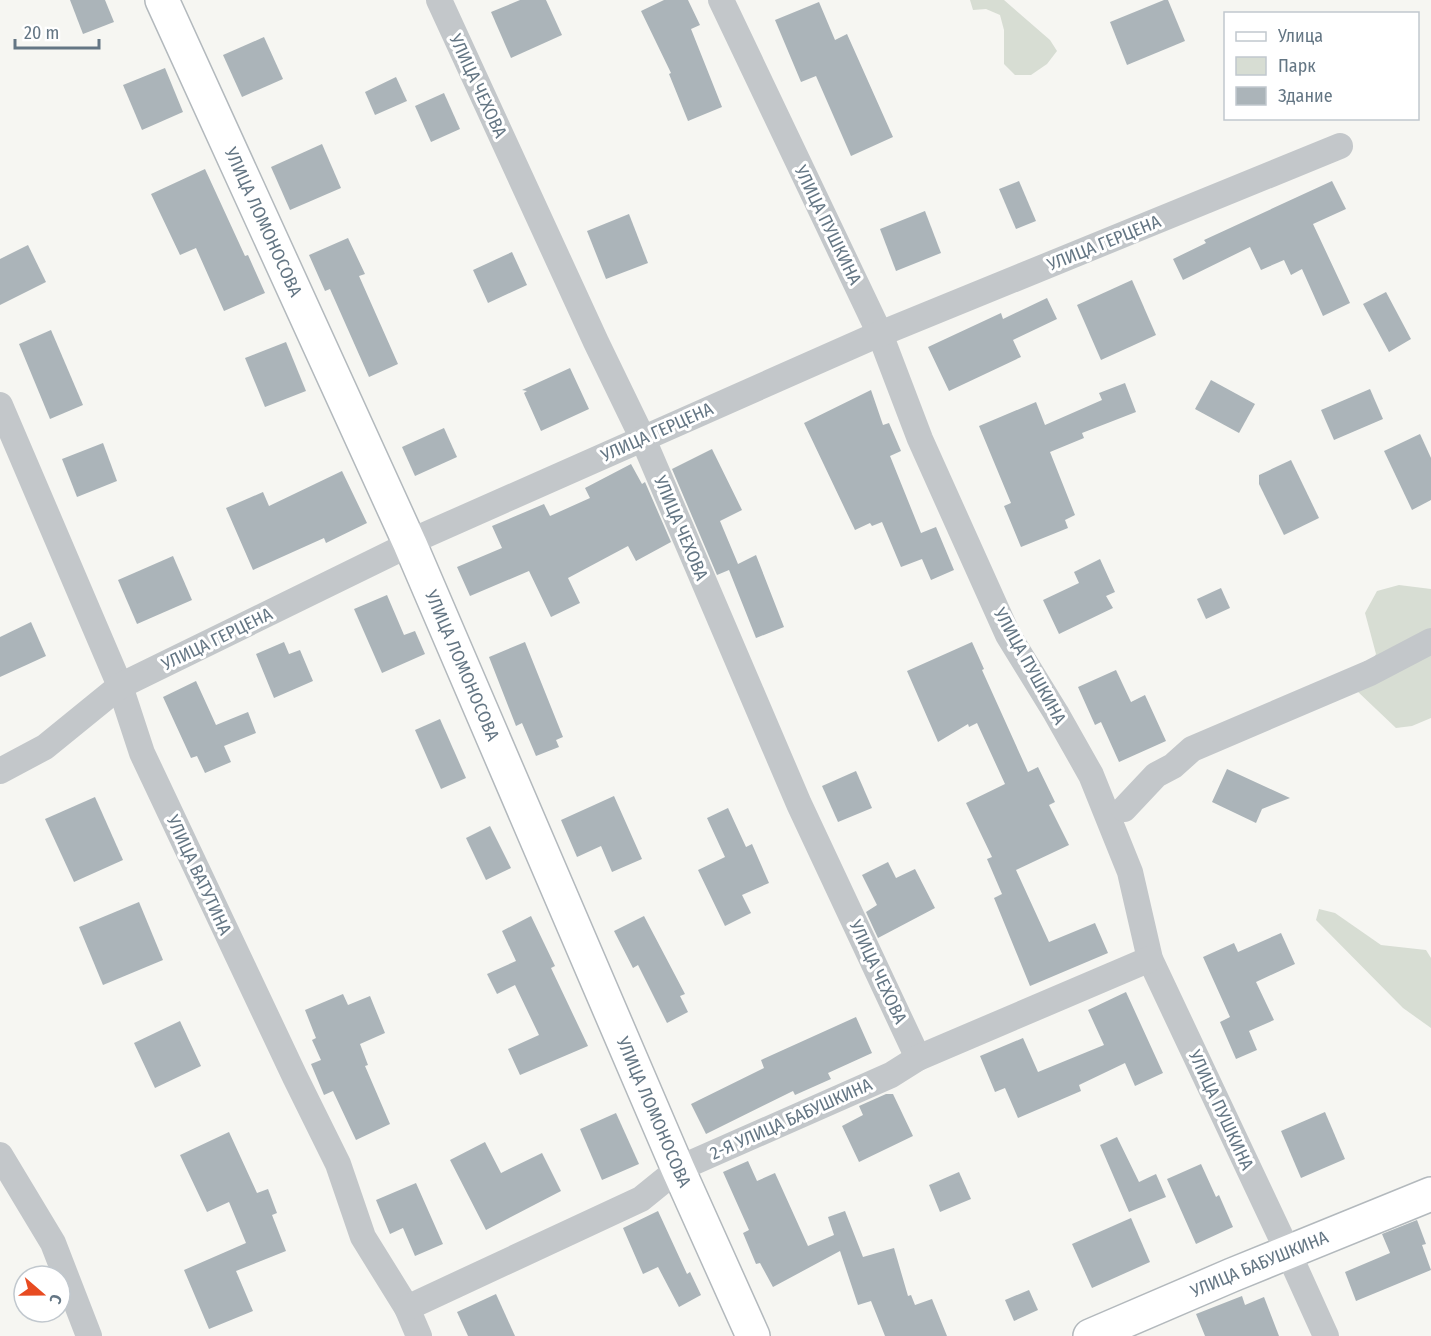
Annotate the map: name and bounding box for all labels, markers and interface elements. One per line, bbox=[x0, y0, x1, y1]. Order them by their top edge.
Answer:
scale bar bbox=[15, 12, 99, 50]
legend bbox=[1224, 12, 1419, 120]
text: 20 m bbox=[24, 22, 59, 44]
text: Улица bbox=[1277, 25, 1323, 47]
street label: УЛИЦА ЧЕХОВА bbox=[444, 30, 512, 142]
text: Парк bbox=[1278, 55, 1316, 77]
text: Здание bbox=[1278, 85, 1333, 107]
street label: УЛИЦА ЛОМОНОСОВА bbox=[219, 143, 307, 301]
street label: УЛИЦА ПУШКИНА bbox=[789, 161, 867, 289]
street label: УЛИЦА ГЕРЦЕНА bbox=[1043, 210, 1164, 276]
street label: УЛИЦА ГЕРЦЕНА bbox=[597, 397, 717, 467]
street label: УЛИЦА ЧЕХОВА bbox=[649, 471, 713, 584]
street label: УЛИЦА ЛОМОНОСОВА bbox=[420, 586, 504, 745]
street label: УЛИЦА ГЕРЦЕНА bbox=[157, 603, 276, 676]
street label: УЛИЦА ПУШКИНА bbox=[988, 603, 1071, 729]
street label: УЛИЦА ВАТУТИНА bbox=[161, 811, 237, 939]
street label: УЛИЦА ЧЕХОВА bbox=[844, 916, 912, 1028]
street label: УЛИЦА ЛОМОНОСОВА bbox=[611, 1033, 696, 1191]
street label: УЛИЦА ПУШКИНА bbox=[1183, 1046, 1259, 1174]
street label: 2-Я УЛИЦА БАБУШКИНА bbox=[706, 1073, 876, 1165]
street label: УЛИЦА БАБУШКИНА bbox=[1186, 1226, 1332, 1303]
north arrow bbox=[12, 1264, 72, 1324]
text: С bbox=[45, 1292, 66, 1307]

